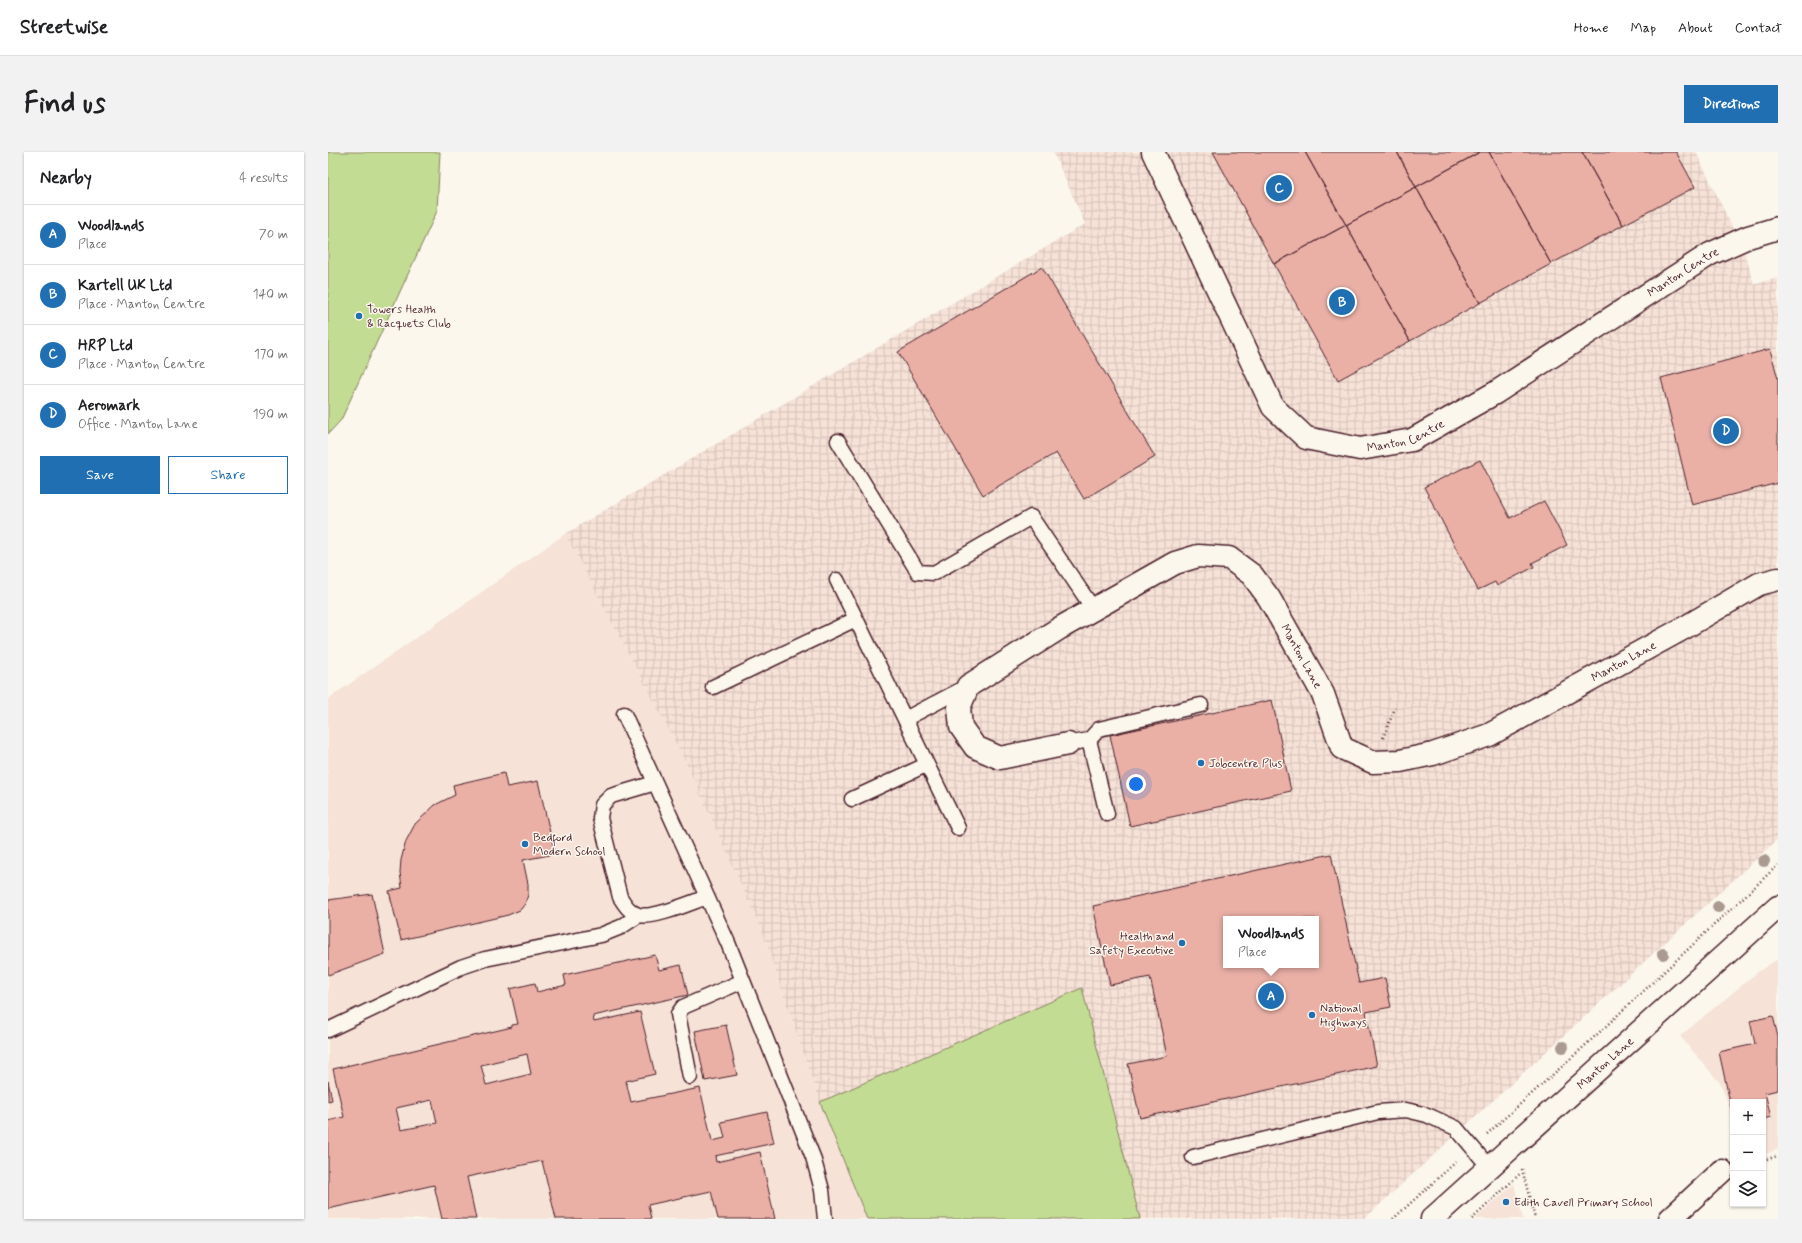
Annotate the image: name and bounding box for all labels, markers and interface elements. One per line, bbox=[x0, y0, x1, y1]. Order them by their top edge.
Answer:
text: Streetwise bbox=[20, 15, 108, 40]
text: Home bbox=[1574, 19, 1608, 37]
text: Map bbox=[1630, 19, 1656, 37]
text: About bbox=[1678, 19, 1713, 37]
text: Contact bbox=[1735, 19, 1782, 37]
button: Directions bbox=[1684, 85, 1778, 123]
text: Find us bbox=[24, 86, 105, 123]
text: Nearby bbox=[40, 167, 92, 189]
text: 4 results bbox=[239, 170, 288, 187]
pin: C bbox=[1266, 173, 1292, 203]
text: Woodlands bbox=[78, 216, 144, 236]
text: A bbox=[49, 226, 57, 243]
text: 70 m bbox=[259, 226, 288, 243]
text: Place bbox=[78, 236, 107, 253]
street label: Manton Centre bbox=[1645, 244, 1722, 301]
text: Kartell UK Ltd bbox=[78, 276, 172, 296]
text: B bbox=[49, 286, 57, 303]
text: 140 m bbox=[253, 286, 288, 303]
pin: B bbox=[1329, 287, 1355, 317]
text: Place · Manton Centre bbox=[78, 296, 205, 313]
place label: Towers Health & Racquets Club bbox=[367, 302, 451, 332]
marker: Towers Health & Racquets Club bbox=[354, 311, 364, 321]
text: HRP Ltd bbox=[78, 336, 133, 356]
text: C bbox=[48, 346, 58, 363]
text: 170 m bbox=[254, 346, 288, 363]
text: Place · Manton Centre bbox=[78, 356, 205, 373]
text: Aeromark bbox=[78, 396, 140, 416]
text: D bbox=[49, 406, 57, 423]
text: 190 m bbox=[253, 406, 288, 423]
text: Office · Manton Lane bbox=[78, 416, 198, 433]
street label: Manton Centre bbox=[1366, 416, 1448, 457]
pin: D bbox=[1713, 416, 1739, 446]
button: Save bbox=[40, 456, 160, 494]
button: Share bbox=[168, 456, 288, 494]
street label: Manton Lane bbox=[1276, 622, 1325, 692]
street label: Manton Lane bbox=[1589, 638, 1659, 686]
place label: Jobcentre Plus bbox=[1209, 756, 1282, 772]
marker: Jobcentre Plus bbox=[1196, 758, 1206, 768]
your location bbox=[1126, 774, 1146, 794]
place label: Bedford Modern School bbox=[533, 830, 605, 860]
marker: Bedford Modern School bbox=[520, 839, 530, 849]
popup bbox=[1223, 916, 1319, 968]
text: Woodlands bbox=[1238, 924, 1304, 944]
place label: Health and Safety Executive bbox=[1089, 929, 1174, 959]
marker: Health and Safety Executive bbox=[1177, 938, 1187, 948]
text: Place bbox=[1238, 944, 1267, 961]
pin: A bbox=[1258, 981, 1284, 1011]
place label: National Highways bbox=[1320, 1001, 1367, 1032]
marker: National Highways bbox=[1307, 1010, 1317, 1020]
street label: Manton Lane bbox=[1574, 1034, 1638, 1094]
map controls bbox=[1730, 1099, 1766, 1207]
button: + bbox=[1730, 1099, 1766, 1135]
button: − bbox=[1730, 1135, 1766, 1171]
button: layers bbox=[1730, 1171, 1766, 1207]
place label: Edith Cavell Primary School bbox=[1514, 1195, 1653, 1211]
marker: Edith Cavell Primary School bbox=[1501, 1197, 1511, 1207]

